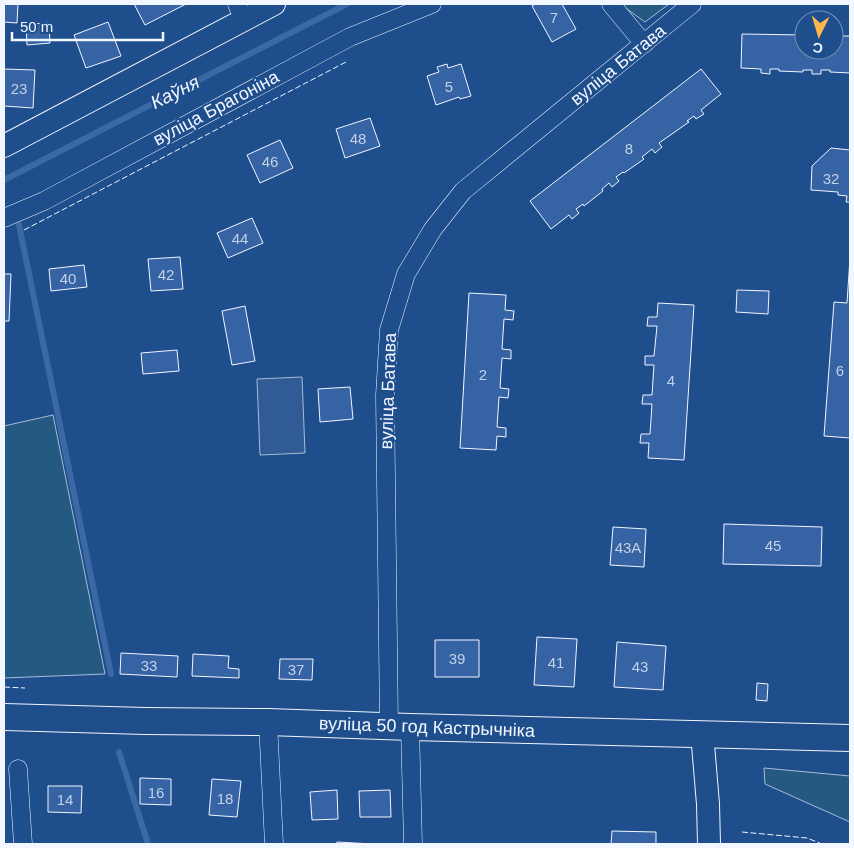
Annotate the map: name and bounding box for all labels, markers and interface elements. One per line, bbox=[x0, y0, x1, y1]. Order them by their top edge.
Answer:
house number: 7 bbox=[550, 9, 558, 26]
scale bar bbox=[12, 10, 164, 42]
north arrow bbox=[794, 10, 844, 60]
text: 50 m bbox=[20, 18, 53, 35]
street label: вуліца Батава bbox=[566, 20, 670, 109]
text: С bbox=[812, 40, 824, 56]
street label: вуліца Брагоніна bbox=[150, 66, 283, 150]
water label: Каўня bbox=[147, 71, 203, 113]
house number: 5 bbox=[445, 78, 453, 95]
house number: 23 bbox=[11, 80, 27, 97]
house number: 48 bbox=[350, 130, 366, 147]
house number: 8 bbox=[625, 140, 633, 157]
house number: 46 bbox=[262, 153, 278, 170]
house number: 32 bbox=[823, 170, 839, 187]
house number: 44 bbox=[232, 230, 248, 247]
house number: 42 bbox=[158, 266, 174, 283]
house number: 40 bbox=[60, 270, 76, 287]
street label: вуліца Батава bbox=[376, 331, 400, 450]
house number: 6 bbox=[836, 362, 844, 379]
house number: 2 bbox=[479, 366, 487, 383]
house number: 4 bbox=[667, 372, 675, 389]
house number: 45 bbox=[765, 537, 781, 554]
house number: 43А bbox=[615, 539, 641, 556]
house number: 39 bbox=[449, 650, 465, 667]
house number: 41 bbox=[548, 654, 564, 671]
house number: 33 bbox=[141, 657, 157, 674]
house number: 43 bbox=[632, 658, 648, 675]
house number: 37 bbox=[288, 661, 304, 678]
street label: вуліца 50 год Кастрычніка bbox=[319, 713, 536, 741]
house number: 16 bbox=[148, 784, 164, 801]
house number: 18 bbox=[217, 790, 233, 807]
house number: 14 bbox=[57, 791, 73, 808]

